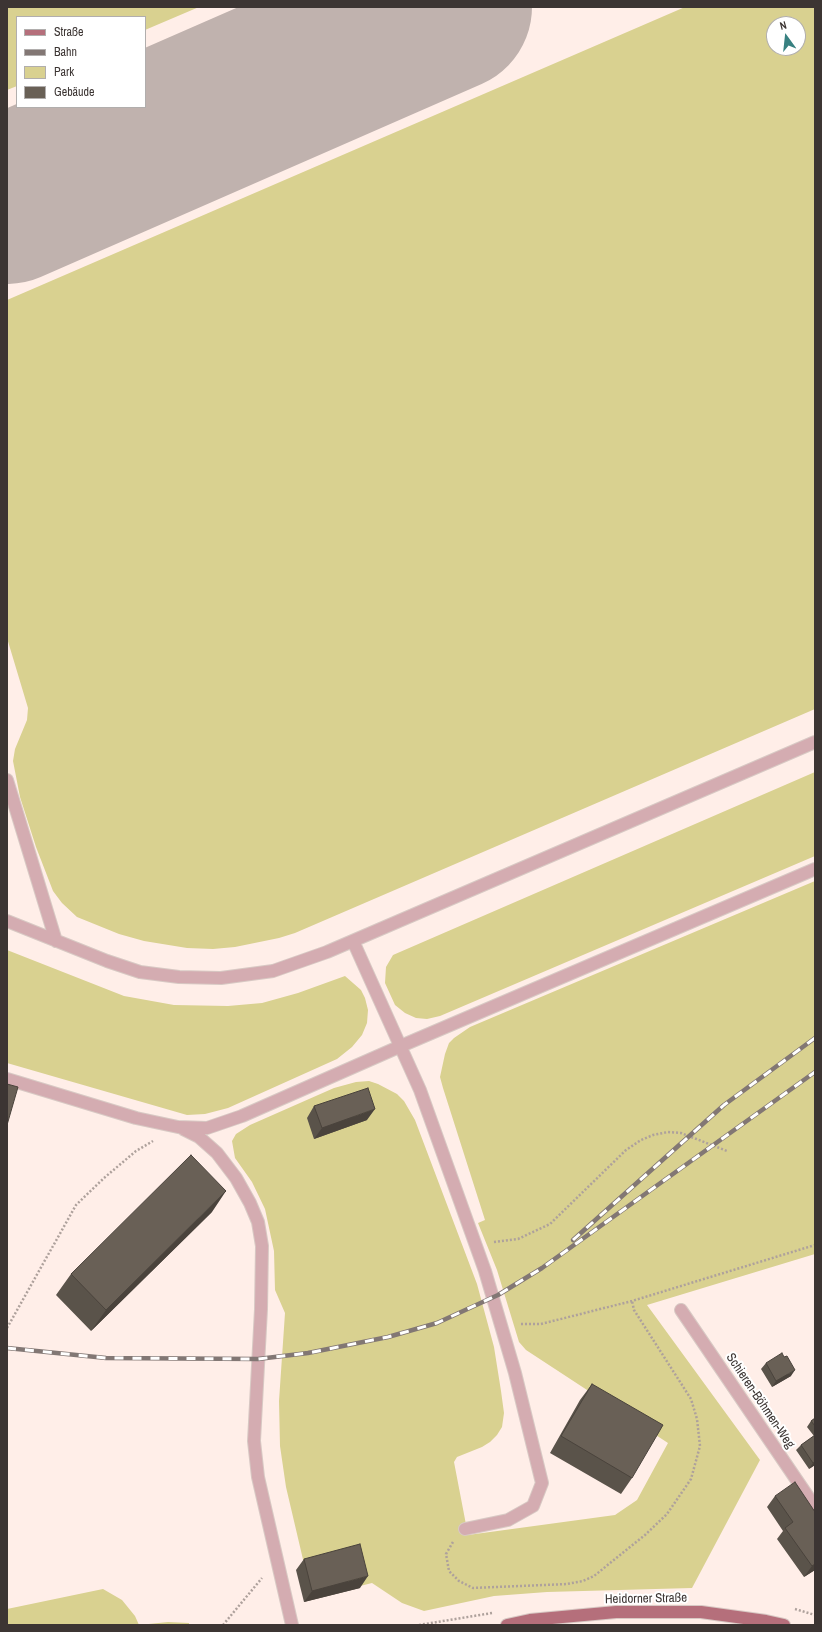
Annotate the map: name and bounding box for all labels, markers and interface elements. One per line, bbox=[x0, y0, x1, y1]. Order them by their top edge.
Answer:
legend bbox=[16, 16, 146, 108]
north arrow bbox=[766, 16, 806, 56]
text: N bbox=[778, 18, 788, 33]
text: Straße bbox=[54, 24, 84, 40]
text: Bahn bbox=[54, 44, 77, 60]
text: Park bbox=[54, 64, 74, 80]
text: Gebäude bbox=[54, 84, 95, 100]
street label: Schieren-Böhmen-Weg bbox=[722, 1351, 798, 1451]
street label: Heidorner Straße bbox=[605, 1590, 687, 1608]

